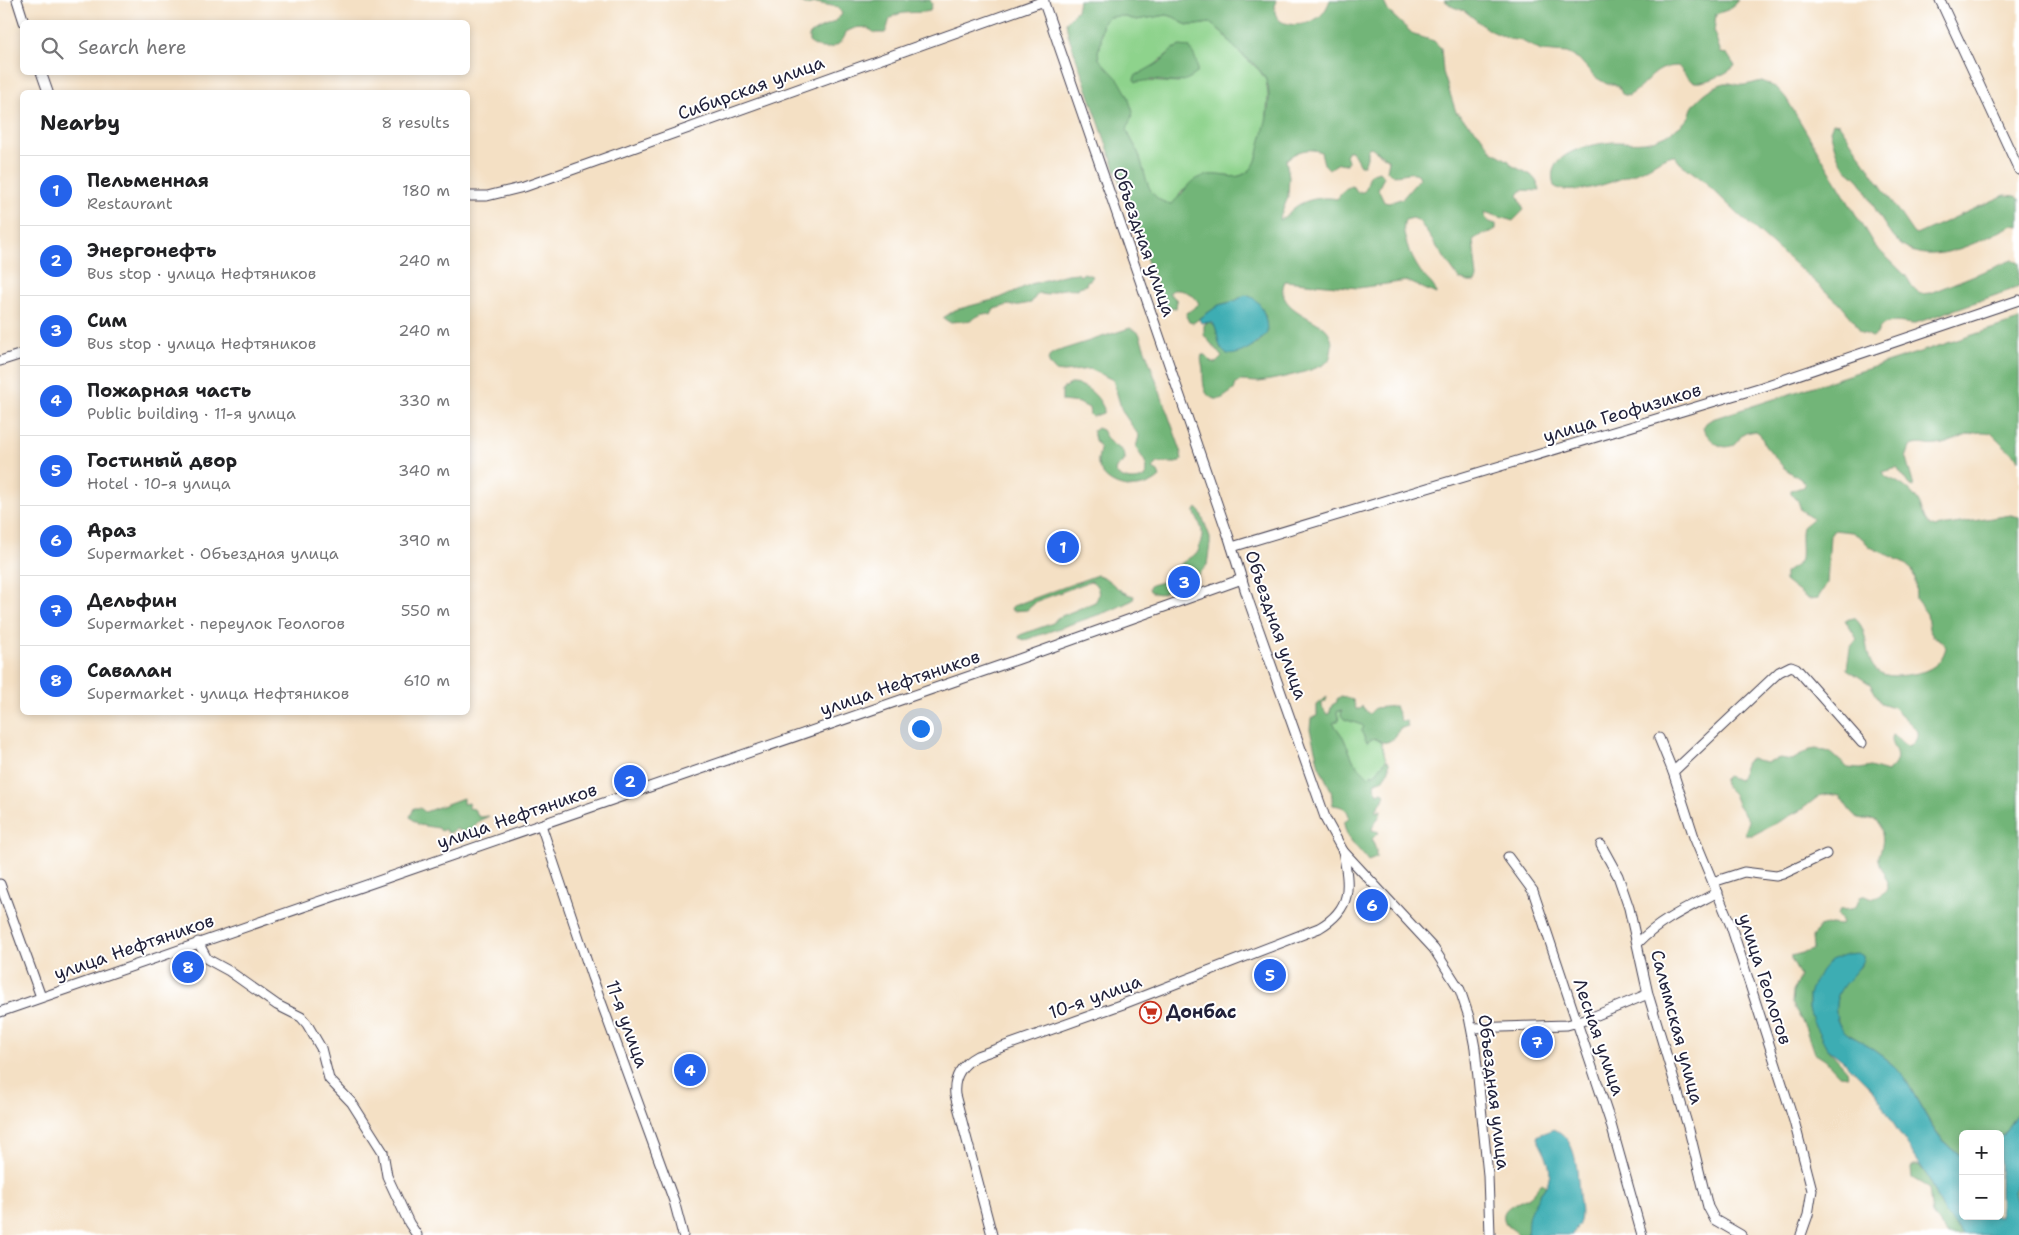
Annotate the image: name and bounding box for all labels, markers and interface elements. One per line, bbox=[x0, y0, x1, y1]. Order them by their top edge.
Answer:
search box bbox=[20, 20, 470, 75]
icon: search bbox=[38, 34, 66, 62]
text: Search here bbox=[78, 35, 187, 60]
street label: Сибирская улица bbox=[674, 50, 828, 126]
text: Nearby bbox=[40, 109, 120, 137]
text: 8 results bbox=[381, 112, 450, 133]
street label: Объездная улица bbox=[1107, 164, 1181, 320]
text: Пельменная bbox=[87, 168, 209, 193]
text: 1 bbox=[52, 180, 60, 201]
text: 180 m bbox=[402, 180, 450, 201]
text: Restaurant bbox=[87, 193, 173, 214]
text: Энергонефть bbox=[87, 238, 217, 263]
text: 2 bbox=[50, 250, 62, 271]
text: 240 m bbox=[398, 250, 450, 271]
text: Bus stop · улица Нефтяников bbox=[87, 263, 316, 284]
text: Сим bbox=[87, 308, 127, 333]
text: 3 bbox=[50, 320, 62, 341]
text: 240 m bbox=[398, 320, 450, 341]
text: Bus stop · улица Нефтяников bbox=[87, 333, 316, 354]
street label: улица Геофизиков bbox=[1540, 377, 1704, 449]
text: Пожарная часть bbox=[87, 378, 251, 403]
text: 4 bbox=[50, 390, 62, 411]
text: 330 m bbox=[398, 390, 450, 411]
text: Public building · 11-я улица bbox=[87, 403, 296, 424]
text: Гостиный двор bbox=[87, 448, 237, 473]
text: 5 bbox=[51, 460, 61, 481]
text: 340 m bbox=[398, 460, 450, 481]
text: Hotel · 10-я улица bbox=[87, 473, 231, 494]
text: Араз bbox=[87, 518, 136, 543]
pin: 1 bbox=[1047, 528, 1079, 566]
text: 6 bbox=[50, 530, 62, 551]
text: 390 m bbox=[398, 530, 450, 551]
text: Supermarket · Объездная улица bbox=[87, 543, 339, 564]
street label: Объездная улица bbox=[1239, 547, 1313, 703]
pin: 3 bbox=[1168, 563, 1200, 601]
text: Дельфин bbox=[87, 588, 177, 613]
text: 7 bbox=[50, 600, 62, 621]
text: 550 m bbox=[401, 600, 450, 621]
text: Supermarket · переулок Геологов bbox=[87, 613, 345, 634]
street label: улица Нефтяников bbox=[817, 644, 983, 722]
text: Савалан bbox=[87, 658, 172, 683]
text: 8 bbox=[50, 670, 62, 691]
text: 610 m bbox=[403, 670, 450, 691]
text: Supermarket · улица Нефтяников bbox=[87, 683, 349, 704]
your location bbox=[908, 716, 934, 742]
pin: 2 bbox=[614, 762, 646, 800]
street label: улица Нефтяников bbox=[434, 777, 600, 855]
pin: 6 bbox=[1356, 886, 1388, 924]
street label: улица Нефтяников bbox=[51, 908, 217, 986]
street label: улица Геологов bbox=[1732, 910, 1798, 1048]
street label: Салымская улица bbox=[1645, 947, 1709, 1107]
pin: 8 bbox=[172, 948, 204, 986]
pin: 5 bbox=[1254, 956, 1286, 994]
street label: 10-я улица bbox=[1045, 969, 1145, 1025]
street label: Лесная улица bbox=[1568, 975, 1630, 1099]
street label: 11-я улица bbox=[600, 977, 654, 1071]
supermarket icon: Донбас bbox=[1138, 1000, 1162, 1024]
place label: Донбас bbox=[1166, 1000, 1237, 1024]
street label: Объездная улица bbox=[1473, 1013, 1515, 1171]
pin: 7 bbox=[1521, 1023, 1553, 1061]
pin: 4 bbox=[674, 1051, 706, 1089]
map controls bbox=[1959, 1130, 2004, 1220]
button: + bbox=[1959, 1130, 2004, 1175]
button: − bbox=[1959, 1175, 2004, 1220]

